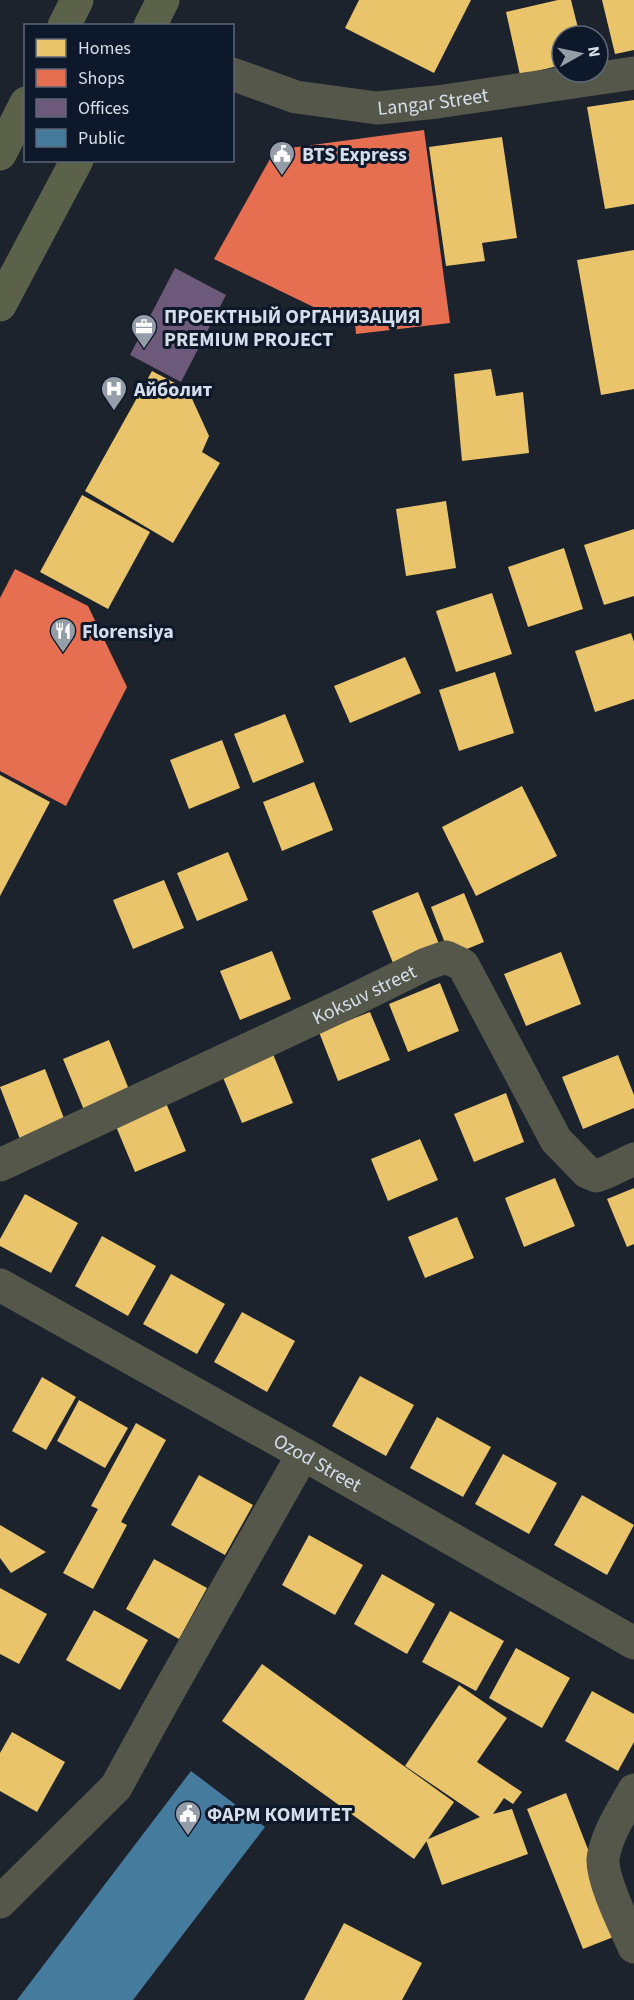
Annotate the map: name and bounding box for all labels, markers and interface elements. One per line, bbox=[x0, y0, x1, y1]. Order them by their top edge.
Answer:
legend bbox=[24, 24, 234, 162]
north arrow bbox=[550, 24, 610, 84]
text: Homes bbox=[78, 36, 131, 61]
text: N bbox=[582, 45, 606, 59]
text: Shops bbox=[78, 66, 125, 91]
street label: Langar Street bbox=[376, 82, 491, 123]
text: Offices bbox=[78, 96, 129, 121]
text: Public bbox=[78, 126, 125, 151]
public building icon: BTS Express bbox=[267, 139, 297, 177]
place label: BTS Express bbox=[302, 141, 407, 169]
place label: ПРОЕКТНЫЙ ОРГАНИЗАЦИЯ PREMIUM PROJECT bbox=[164, 303, 420, 354]
office icon: ПРОЕКТНЫЙ ОРГАНИЗАЦИЯ PREMIUM PROJECT bbox=[129, 312, 159, 350]
hospital icon: Айболит bbox=[99, 374, 129, 412]
place label: Айболит bbox=[133, 376, 213, 404]
restaurant icon: Florensiya bbox=[48, 616, 78, 654]
place label: Florensiya bbox=[82, 618, 174, 646]
street label: Koksuv street bbox=[308, 958, 421, 1032]
street label: Ozod Street bbox=[268, 1427, 367, 1500]
public building icon: ФАРМ КОМИТЕТ bbox=[173, 1799, 203, 1837]
place label: ФАРМ КОМИТЕТ bbox=[207, 1801, 352, 1829]

